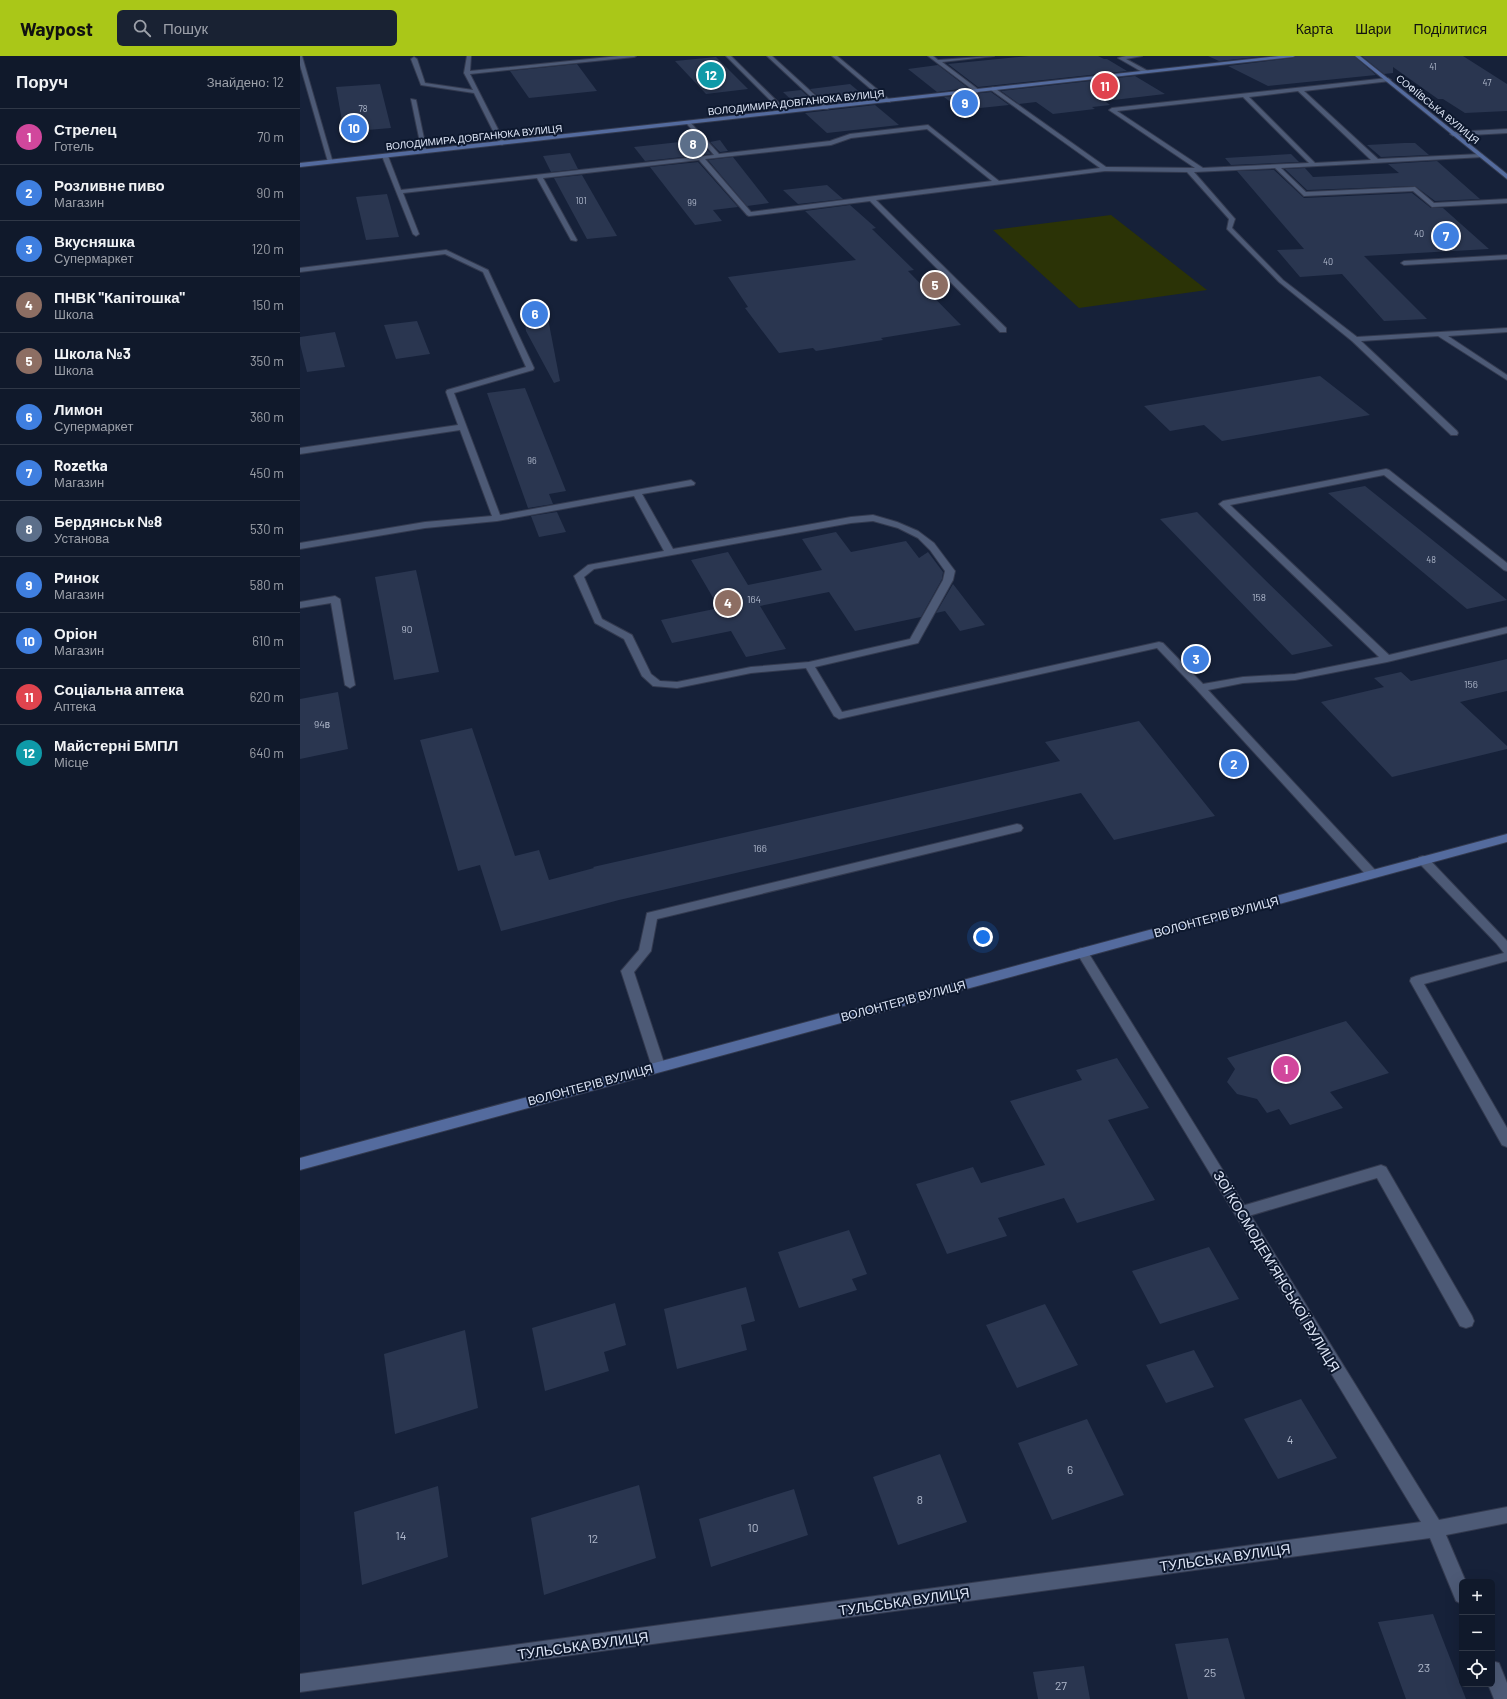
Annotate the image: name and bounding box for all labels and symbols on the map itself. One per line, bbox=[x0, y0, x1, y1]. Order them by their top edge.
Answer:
pin: 12 bbox=[698, 60, 724, 90]
house number: 41 bbox=[1429, 61, 1437, 72]
pin: 11 bbox=[1092, 71, 1118, 101]
street label: СОФІЇВСЬКА ВУЛИЦЯ bbox=[1394, 72, 1482, 146]
house number: 47 bbox=[1483, 77, 1492, 88]
street label: ВОЛОДИМИРА ДОВГАНЮКА ВУЛИЦЯ bbox=[707, 87, 885, 117]
pin: 9 bbox=[952, 88, 978, 118]
house number: 78 bbox=[359, 103, 368, 114]
pin: 10 bbox=[341, 113, 367, 143]
street label: ВОЛОДИМИРА ДОВГАНЮКА ВУЛИЦЯ bbox=[385, 122, 563, 152]
pin: 8 bbox=[680, 129, 706, 159]
house number: 101 bbox=[575, 195, 587, 206]
house number: 99 bbox=[687, 197, 697, 208]
pin: 7 bbox=[1433, 221, 1459, 251]
house number: 40 bbox=[1414, 228, 1424, 239]
house number: 40 bbox=[1323, 256, 1333, 267]
pin: 5 bbox=[922, 270, 948, 300]
pin: 6 bbox=[522, 299, 548, 329]
house number: 96 bbox=[527, 455, 537, 466]
house number: 48 bbox=[1426, 554, 1436, 565]
pin: 4 bbox=[715, 588, 741, 618]
house number: 158 bbox=[1252, 591, 1266, 603]
house number: 164 bbox=[747, 593, 761, 605]
house number: 90 bbox=[402, 623, 412, 635]
pin: 3 bbox=[1183, 644, 1209, 674]
house number: 156 bbox=[1464, 678, 1478, 690]
house number: 94в bbox=[314, 718, 330, 730]
pin: 2 bbox=[1221, 749, 1247, 779]
house number: 166 bbox=[753, 842, 767, 854]
street label: ВОЛОНТЕРІВ ВУЛИЦЯ bbox=[1152, 893, 1280, 940]
your location bbox=[973, 927, 993, 947]
street label: ВОЛОНТЕРІВ ВУЛИЦЯ bbox=[839, 977, 967, 1024]
pin: 1 bbox=[1273, 1054, 1299, 1084]
street label: ВОЛОНТЕРІВ ВУЛИЦЯ bbox=[526, 1061, 654, 1108]
street label: ЗОЇ КОСМОДЕМ’ЯНСЬКОЇ ВУЛИЦЯ bbox=[1210, 1167, 1344, 1375]
house number: 4 bbox=[1287, 1432, 1293, 1446]
house number: 6 bbox=[1067, 1462, 1073, 1476]
house number: 8 bbox=[917, 1492, 923, 1506]
house number: 10 bbox=[748, 1520, 758, 1534]
house number: 14 bbox=[396, 1528, 406, 1542]
house number: 12 bbox=[588, 1531, 598, 1545]
street label: ТУЛЬСЬКА ВУЛИЦЯ bbox=[1159, 1539, 1291, 1575]
street label: ТУЛЬСЬКА ВУЛИЦЯ bbox=[838, 1583, 970, 1619]
street label: ТУЛЬСЬКА ВУЛИЦЯ bbox=[517, 1627, 649, 1663]
house number: 23 bbox=[1418, 1660, 1430, 1674]
house number: 25 bbox=[1204, 1665, 1216, 1679]
house number: 27 bbox=[1055, 1678, 1067, 1692]

